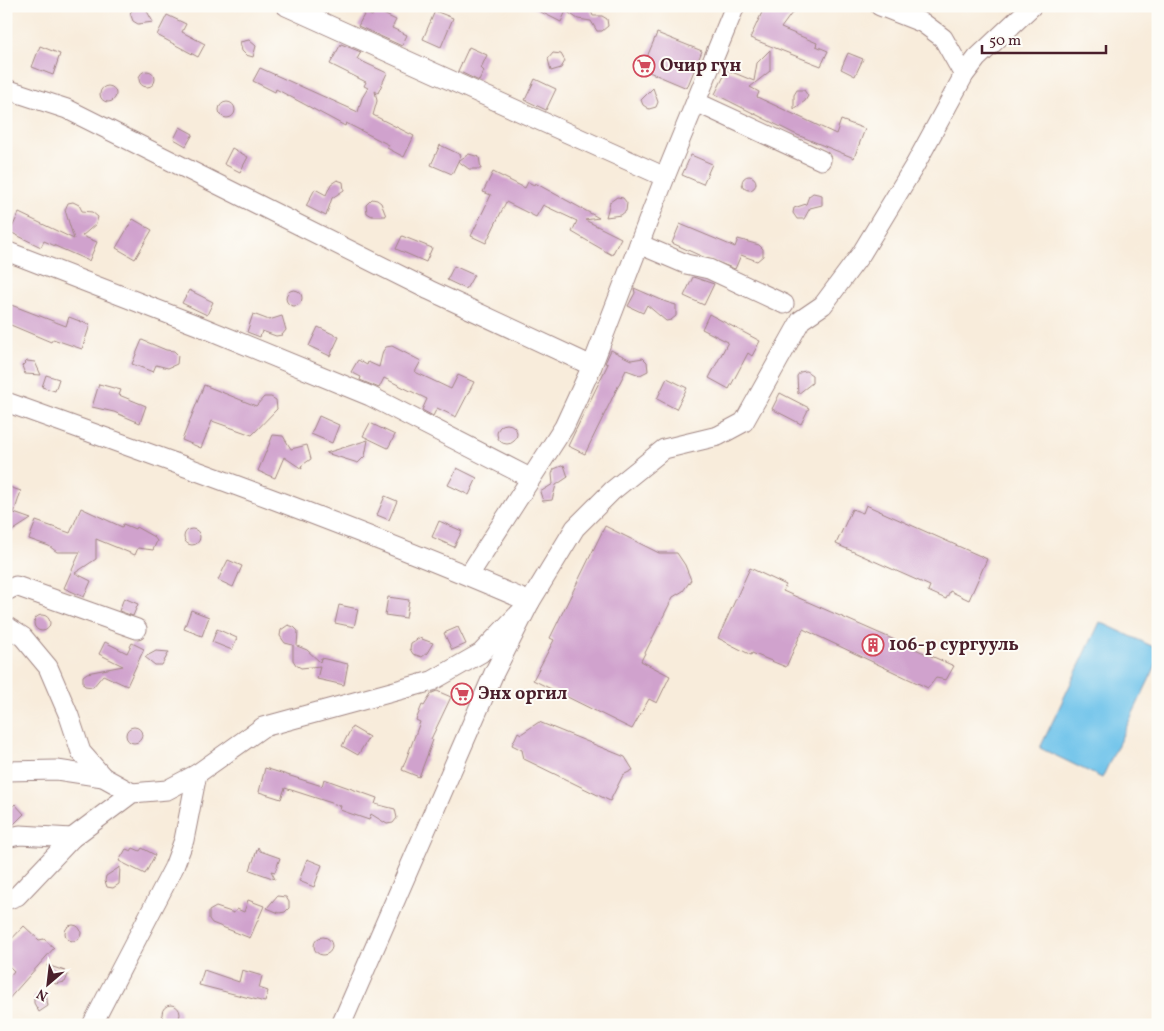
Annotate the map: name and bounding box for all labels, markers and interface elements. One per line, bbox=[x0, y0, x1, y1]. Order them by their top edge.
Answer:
scale bar bbox=[982, 22, 1105, 54]
text: 50 m bbox=[989, 31, 1021, 52]
supermarket icon: Очир гүн bbox=[632, 54, 656, 78]
place label: Очир гүн bbox=[660, 54, 741, 79]
building icon: 106-р сургууль bbox=[861, 633, 885, 657]
place label: 106-р сургууль bbox=[889, 633, 1019, 658]
supermarket icon: Энх оргил bbox=[450, 682, 474, 706]
place label: Энх оргил bbox=[478, 682, 567, 707]
north arrow bbox=[22, 958, 72, 1008]
text: N bbox=[34, 983, 52, 1005]

